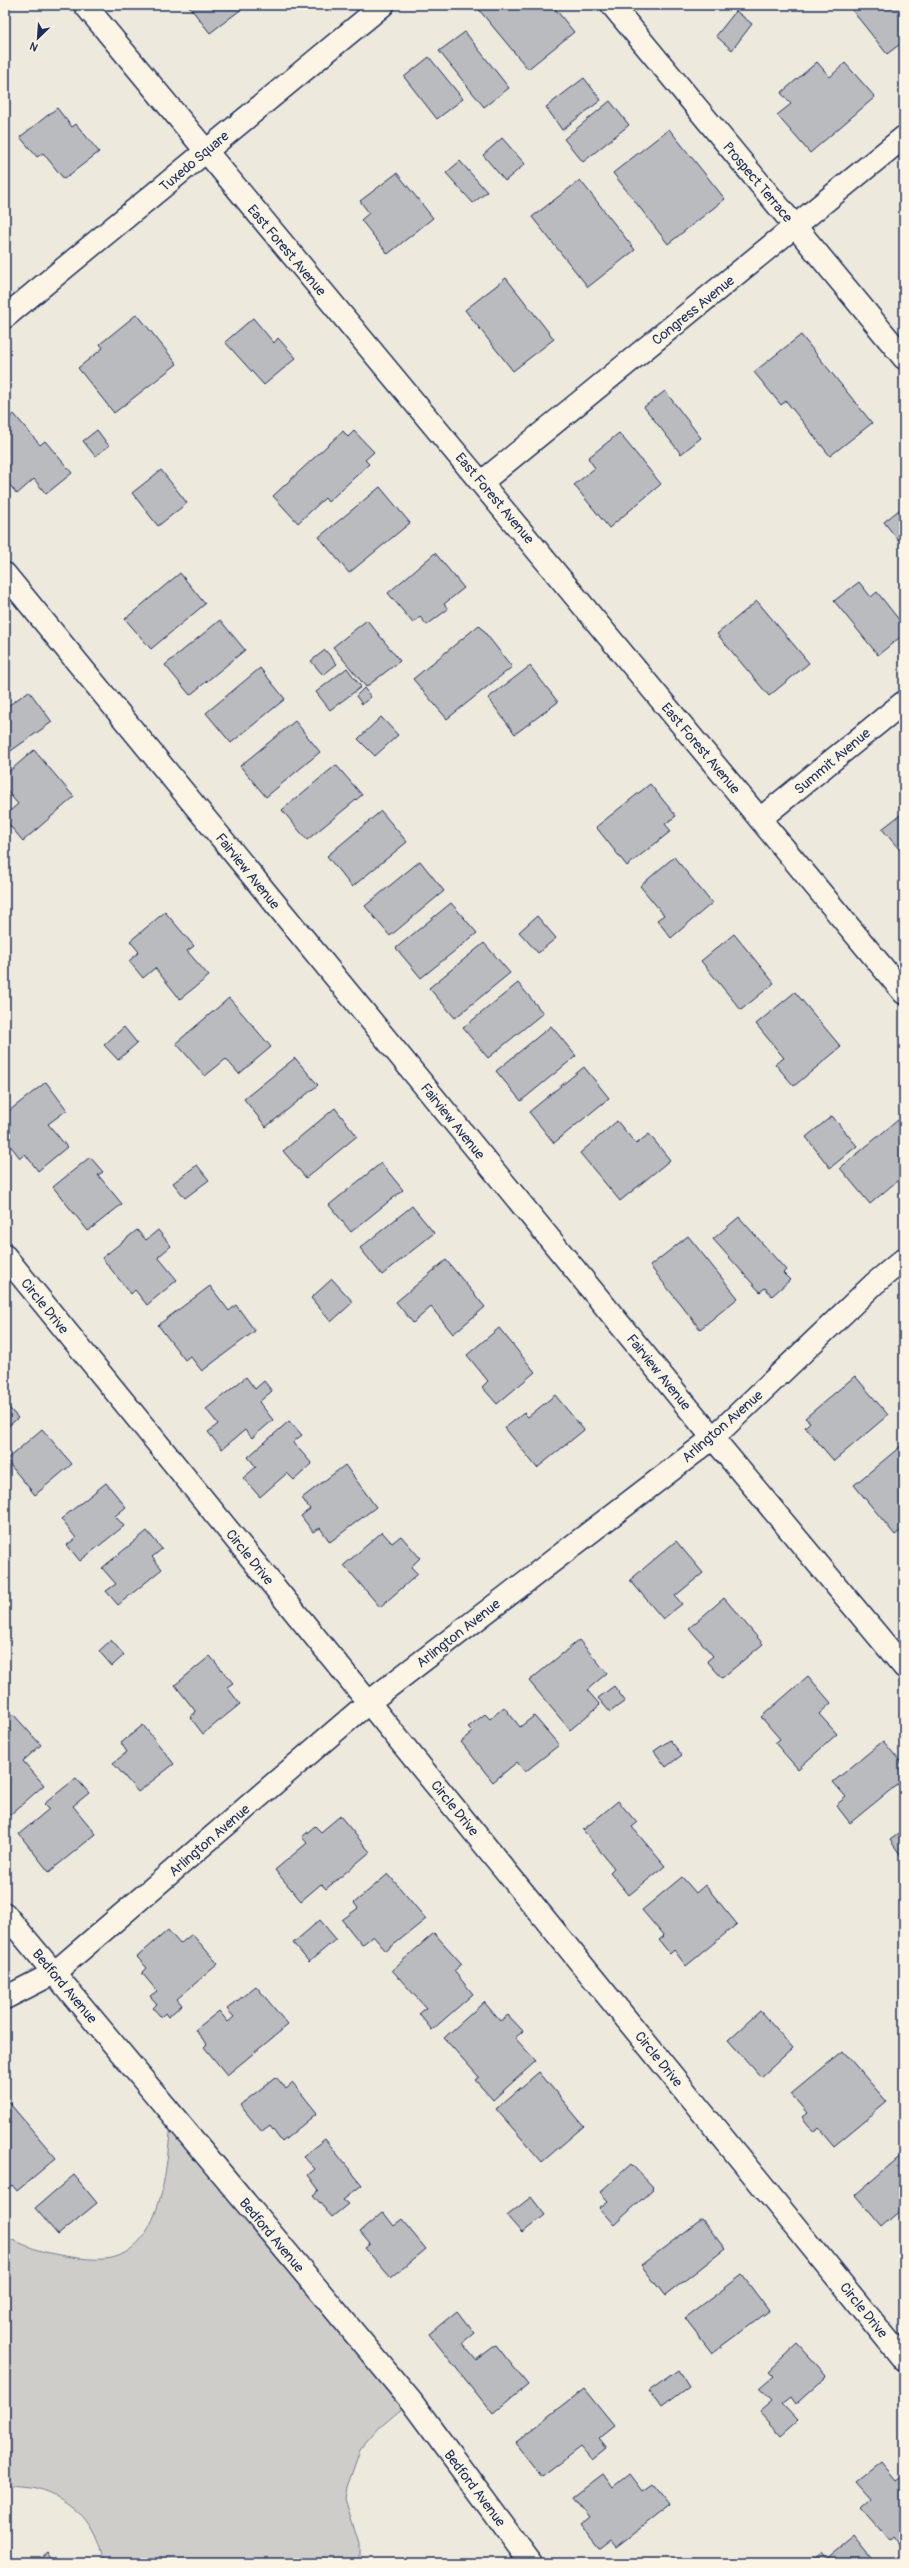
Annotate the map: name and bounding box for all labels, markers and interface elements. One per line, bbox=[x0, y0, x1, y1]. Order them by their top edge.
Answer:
north arrow bbox=[18, 18, 58, 58]
text: N bbox=[27, 39, 40, 54]
street label: Tuxedo Square bbox=[156, 127, 233, 195]
street label: Prospect Terrace bbox=[719, 139, 796, 226]
street label: East Forest Avenue bbox=[244, 201, 330, 299]
street label: Congress Avenue bbox=[649, 272, 738, 349]
street label: East Forest Avenue bbox=[452, 449, 538, 547]
street label: East Forest Avenue bbox=[658, 699, 744, 797]
street label: Summit Avenue bbox=[791, 725, 874, 798]
street label: Fairview Avenue bbox=[212, 830, 283, 913]
street label: Fairview Avenue bbox=[417, 1080, 488, 1163]
street label: Circle Drive bbox=[17, 1275, 72, 1338]
street label: Fairview Avenue bbox=[623, 1331, 694, 1414]
street label: Arlington Avenue bbox=[678, 1387, 766, 1466]
street label: Circle Drive bbox=[222, 1526, 277, 1589]
street label: Arlington Avenue bbox=[413, 1595, 504, 1671]
street label: Circle Drive bbox=[427, 1777, 482, 1840]
street label: Arlington Avenue bbox=[165, 1801, 253, 1880]
street label: Bedford Avenue bbox=[29, 1946, 101, 2027]
street label: Circle Drive bbox=[631, 2028, 686, 2091]
street label: Bedford Avenue bbox=[236, 2195, 308, 2276]
street label: Circle Drive bbox=[836, 2279, 891, 2342]
street label: Bedford Avenue bbox=[440, 2447, 509, 2530]

